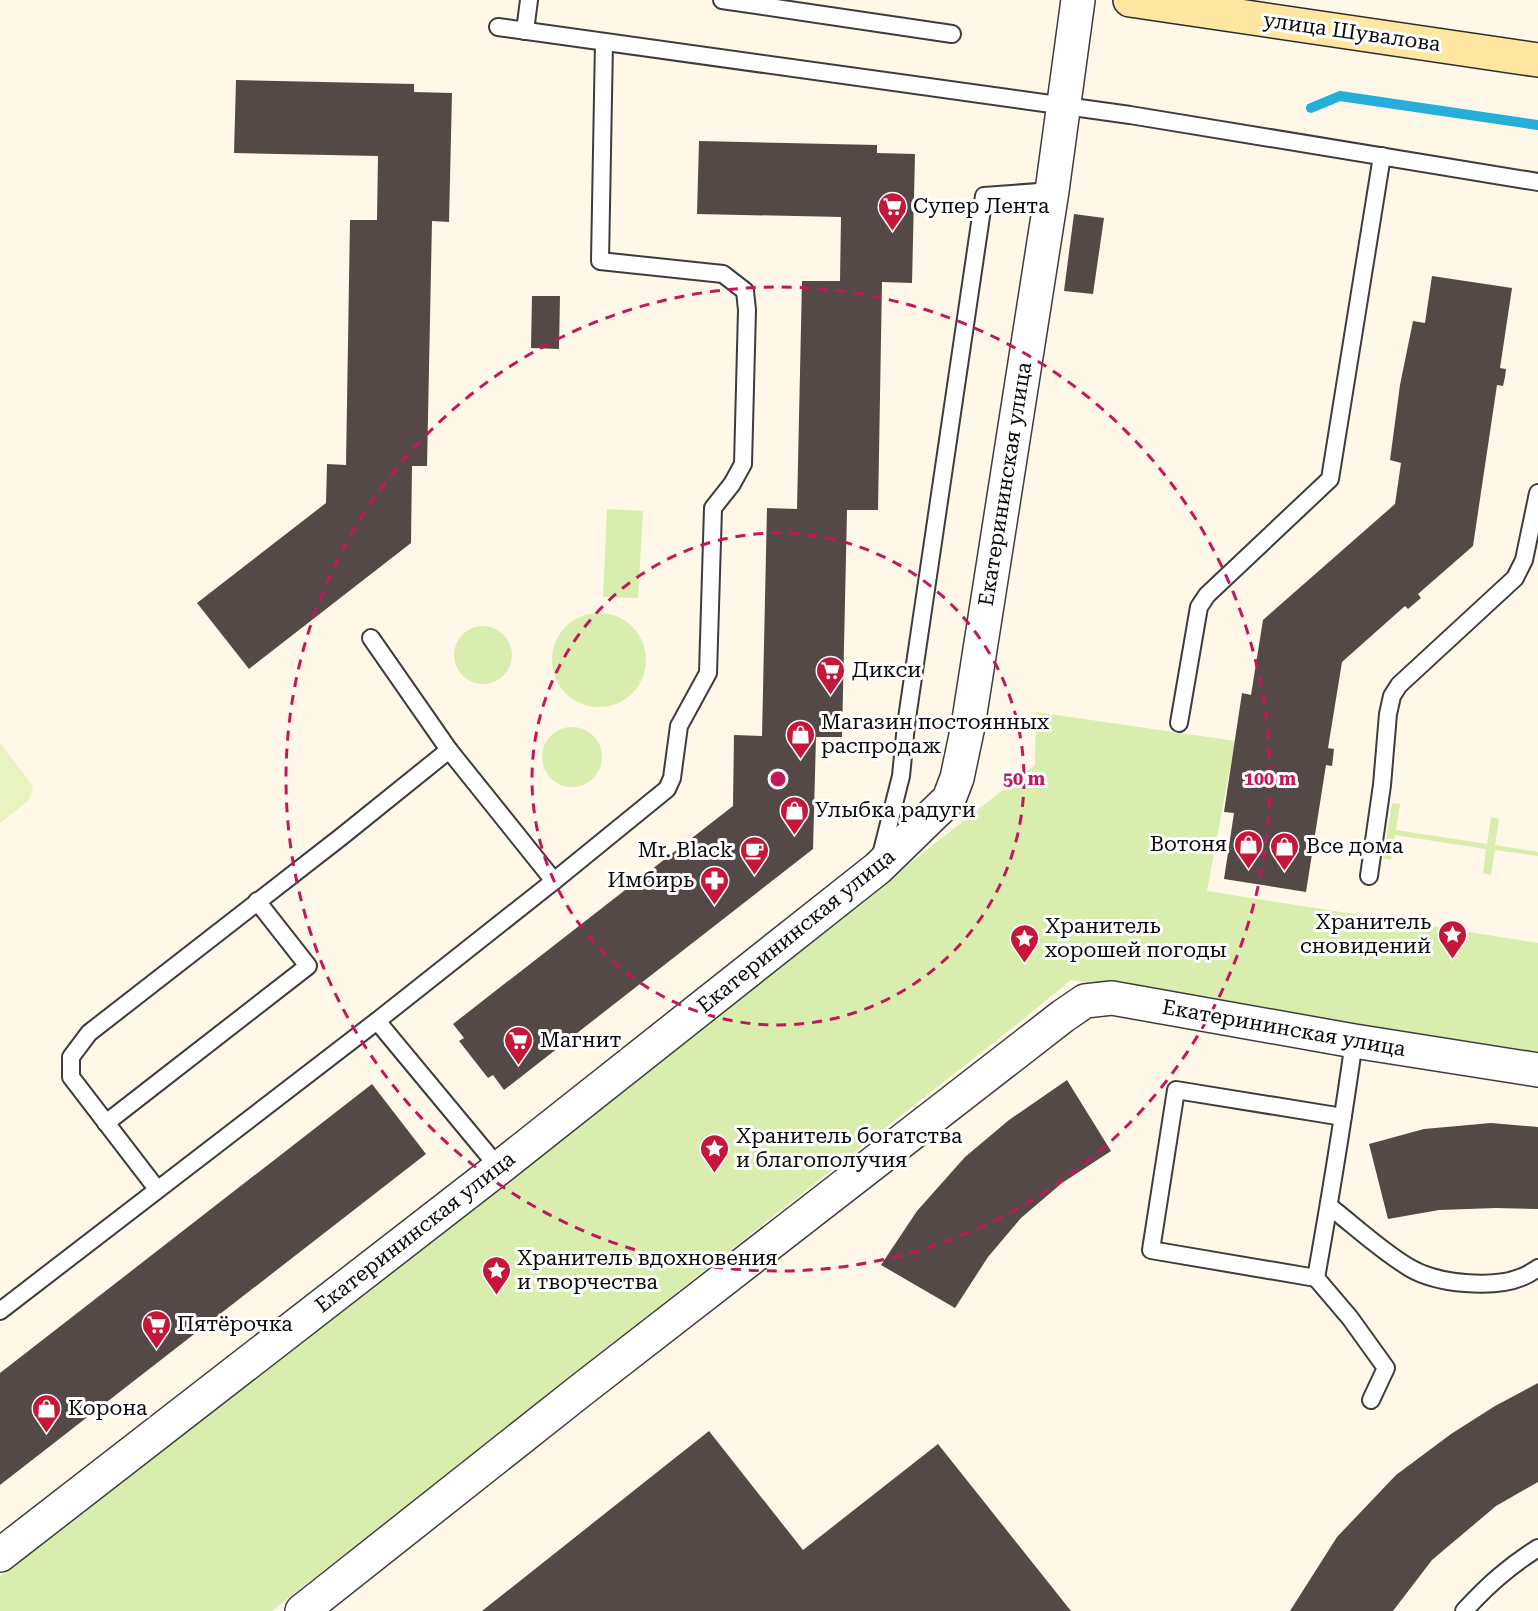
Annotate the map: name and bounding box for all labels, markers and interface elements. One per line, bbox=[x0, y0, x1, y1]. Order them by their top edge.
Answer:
street label: улица Шувалова bbox=[1262, 8, 1443, 56]
supermarket icon: Супер Лента bbox=[876, 190, 908, 232]
place label: Супер Лента bbox=[913, 194, 1050, 218]
street label: Екатерининская улица bbox=[974, 360, 1036, 608]
supermarket icon: Дикси bbox=[815, 654, 847, 696]
place label: Дикси bbox=[852, 658, 921, 682]
place label: Магазин постоянных распродаж bbox=[821, 710, 1049, 758]
shop icon: Магазин постоянных распродаж bbox=[784, 718, 816, 760]
text: 50 m bbox=[1003, 768, 1046, 789]
text: 100 m bbox=[1244, 768, 1297, 789]
centre of rings bbox=[768, 769, 788, 789]
shop icon: Улыбка радуги bbox=[778, 794, 810, 836]
place label: Улыбка радуги bbox=[815, 798, 976, 822]
shop icon: Вотоня bbox=[1232, 828, 1264, 870]
shop icon: Все дома bbox=[1269, 830, 1301, 872]
place label: Вотоня bbox=[1150, 832, 1227, 856]
cafe icon: Mr. Black bbox=[738, 834, 770, 876]
place label: Все дома bbox=[1306, 834, 1404, 858]
place label: Mr. Black bbox=[638, 838, 733, 862]
street label: Екатерининская улица bbox=[693, 844, 900, 1018]
pharmacy icon: Имбирь bbox=[699, 864, 731, 906]
place label: Имбирь bbox=[607, 868, 694, 892]
place label: Хранитель сновидений bbox=[1300, 910, 1431, 958]
place label: Хранитель хорошей погоды bbox=[1045, 914, 1227, 962]
place icon: Хранитель сновидений bbox=[1436, 918, 1468, 960]
place icon: Хранитель хорошей погоды bbox=[1008, 922, 1040, 964]
street label: Екатерининская улица bbox=[1160, 995, 1408, 1061]
supermarket icon: Магнит bbox=[503, 1024, 535, 1066]
place label: Магнит bbox=[540, 1028, 622, 1052]
place label: Хранитель богатства и благополучия bbox=[736, 1124, 963, 1172]
place icon: Хранитель богатства и благополучия bbox=[699, 1132, 731, 1174]
street label: Екатерининская улица bbox=[310, 1146, 520, 1317]
place label: Хранитель вдохновения и творчества bbox=[517, 1246, 778, 1294]
place icon: Хранитель вдохновения и творчества bbox=[480, 1254, 512, 1296]
supermarket icon: Пятёрочка bbox=[140, 1308, 172, 1350]
place label: Пятёрочка bbox=[177, 1312, 293, 1336]
shop icon: Корона bbox=[31, 1392, 63, 1434]
place label: Корона bbox=[68, 1396, 148, 1420]

